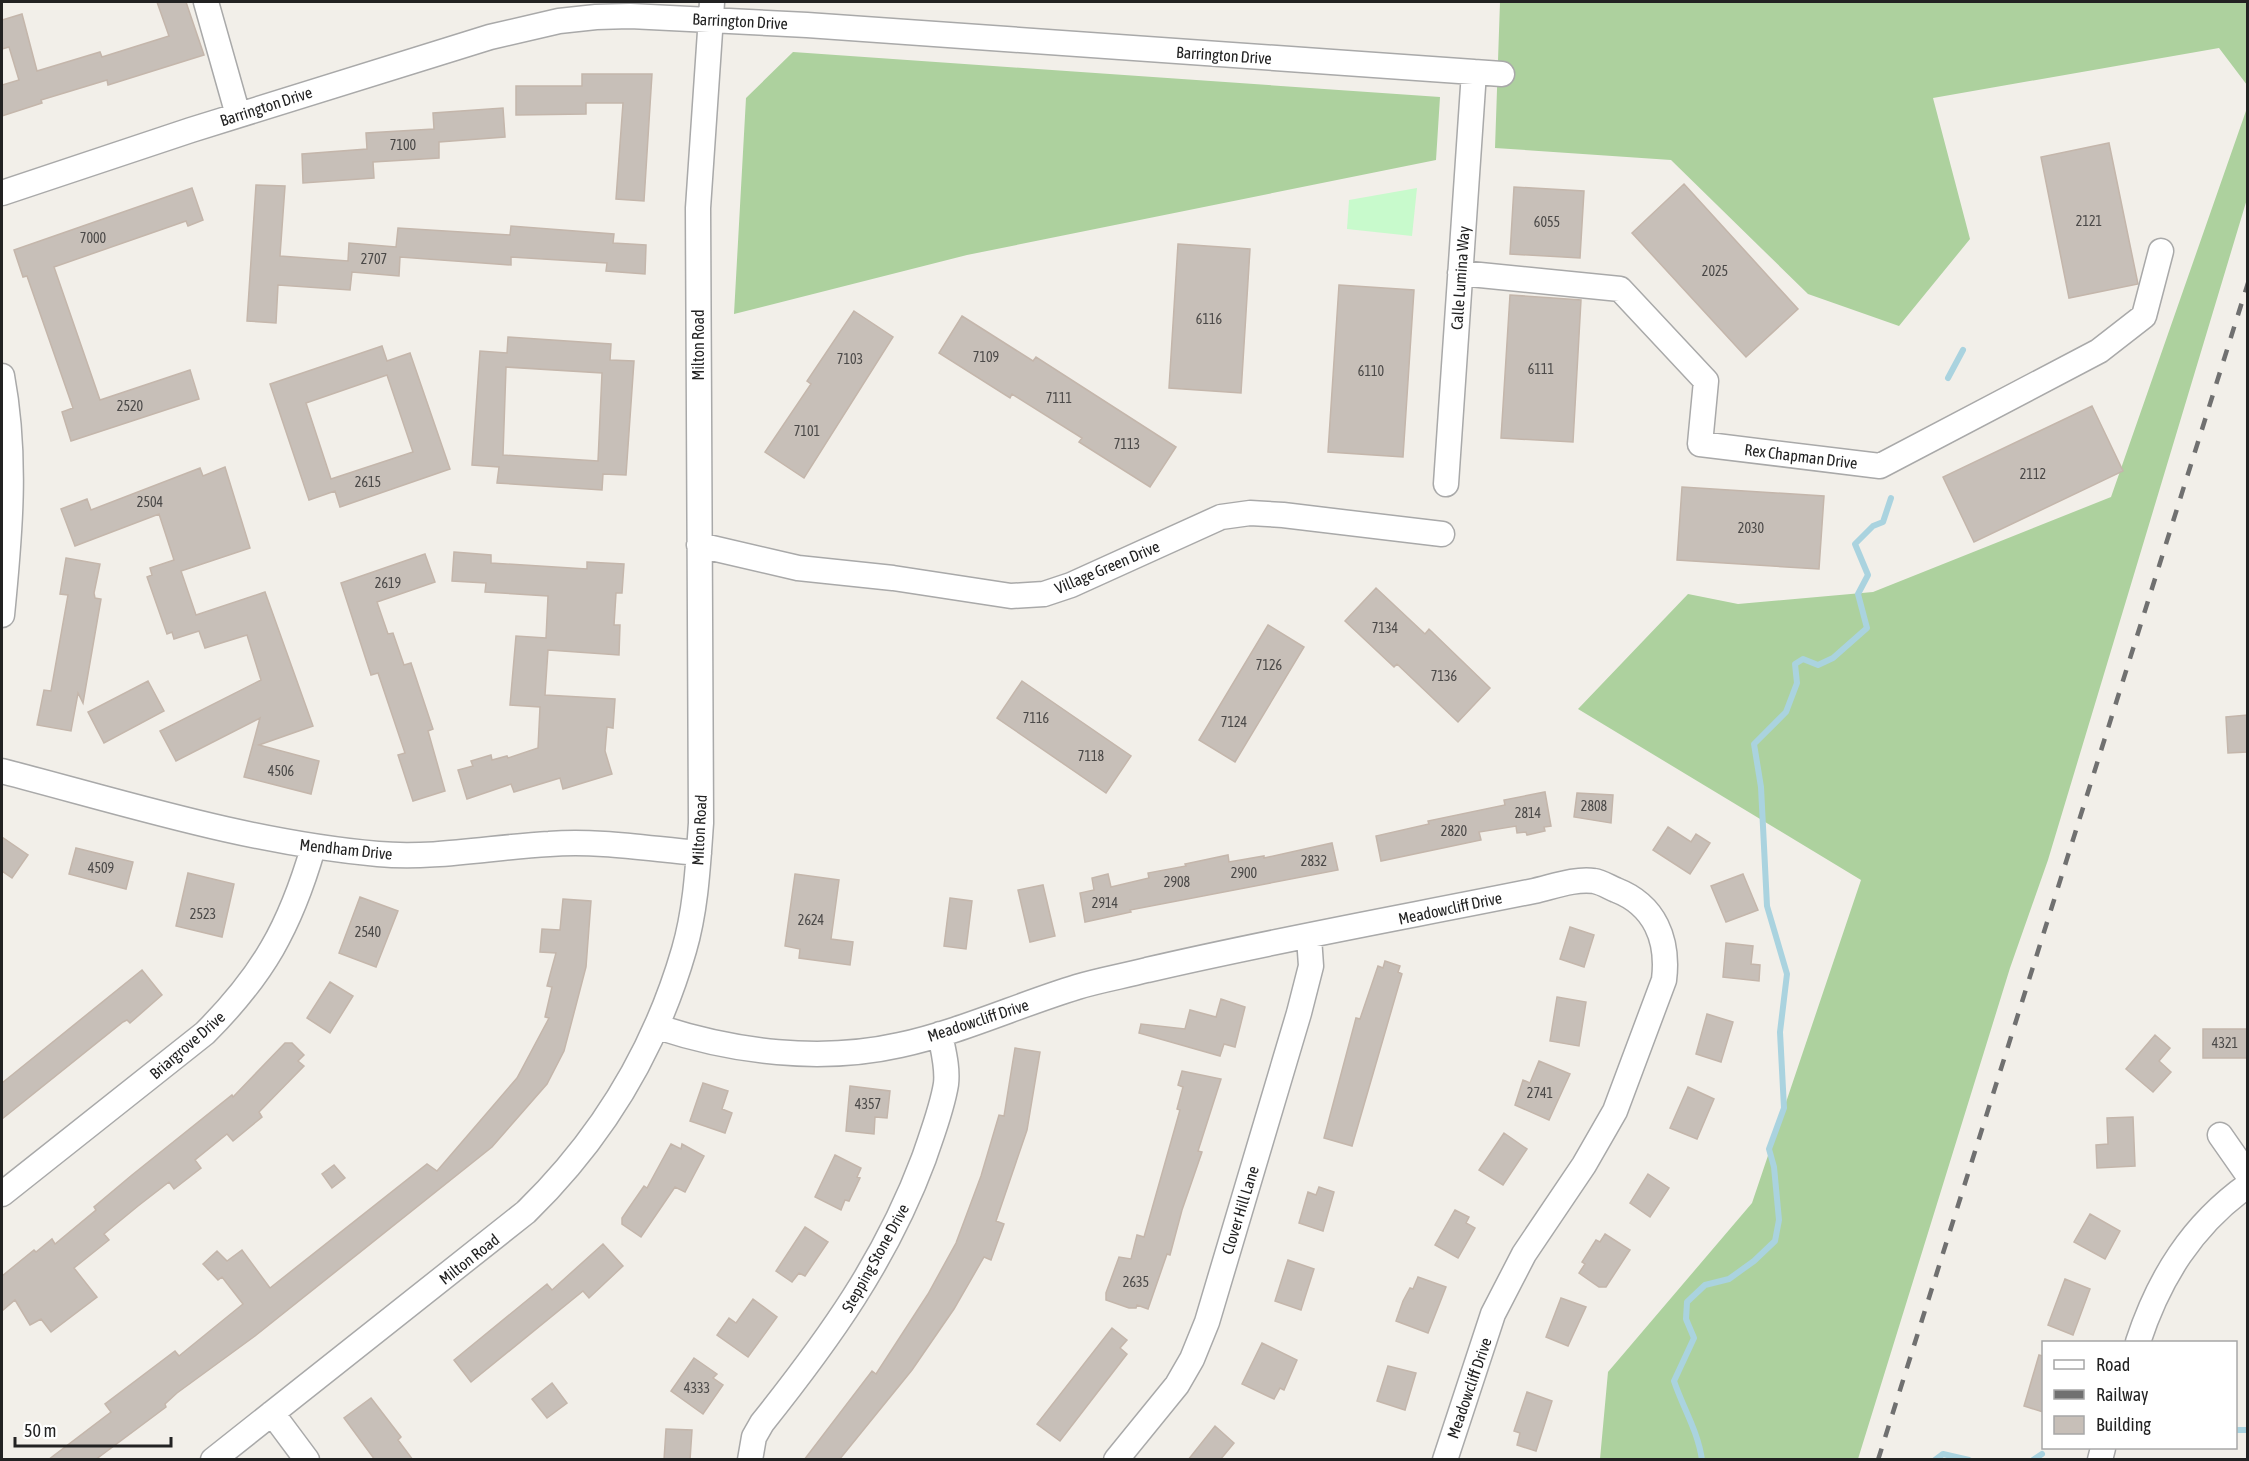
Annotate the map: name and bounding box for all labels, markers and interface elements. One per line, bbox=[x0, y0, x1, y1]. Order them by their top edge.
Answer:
street label: Barrington Drive bbox=[692, 10, 788, 33]
street label: Barrington Drive bbox=[1176, 43, 1272, 68]
street label: Barrington Drive bbox=[218, 83, 315, 130]
house number: 7100 bbox=[390, 137, 417, 153]
house number: 2121 bbox=[2076, 213, 2102, 229]
house number: 6055 bbox=[1534, 214, 1560, 230]
street label: Calle Lumina Way bbox=[1447, 225, 1474, 331]
house number: 7000 bbox=[80, 230, 107, 246]
house number: 2707 bbox=[361, 251, 387, 267]
house number: 2025 bbox=[1702, 263, 1728, 279]
street label: Milton Road bbox=[689, 309, 707, 381]
house number: 6116 bbox=[1196, 311, 1223, 327]
house number: 7109 bbox=[973, 349, 999, 365]
house number: 7103 bbox=[837, 351, 863, 367]
house number: 6111 bbox=[1528, 361, 1554, 377]
house number: 6110 bbox=[1358, 363, 1385, 379]
house number: 7111 bbox=[1046, 390, 1072, 406]
house number: 2520 bbox=[117, 398, 144, 414]
house number: 7101 bbox=[794, 423, 820, 439]
house number: 7113 bbox=[1114, 436, 1140, 452]
street label: Rex Chapman Drive bbox=[1743, 440, 1859, 473]
house number: 2112 bbox=[2020, 466, 2046, 482]
house number: 2615 bbox=[355, 474, 381, 490]
house number: 2504 bbox=[137, 494, 164, 510]
house number: 2030 bbox=[1738, 520, 1765, 536]
street label: Village Green Drive bbox=[1052, 537, 1163, 598]
house number: 2619 bbox=[375, 575, 401, 591]
house number: 7134 bbox=[1372, 620, 1399, 636]
house number: 7126 bbox=[1256, 657, 1283, 673]
house number: 7136 bbox=[1431, 668, 1458, 684]
house number: 7116 bbox=[1023, 710, 1050, 726]
house number: 7124 bbox=[1221, 714, 1248, 730]
house number: 7118 bbox=[1078, 748, 1105, 764]
house number: 4506 bbox=[268, 763, 295, 779]
street label: Milton Road bbox=[688, 794, 710, 866]
house number: 2808 bbox=[1581, 798, 1608, 814]
house number: 2814 bbox=[1515, 805, 1542, 821]
house number: 2820 bbox=[1441, 823, 1468, 839]
street label: Mendham Drive bbox=[299, 835, 393, 863]
house number: 2832 bbox=[1301, 853, 1327, 869]
house number: 4509 bbox=[88, 860, 114, 876]
house number: 2900 bbox=[1231, 865, 1258, 881]
house number: 2908 bbox=[1164, 874, 1191, 890]
street label: Meadowcliff Drive bbox=[1397, 888, 1503, 928]
house number: 2914 bbox=[1092, 895, 1119, 911]
house number: 2523 bbox=[190, 906, 216, 922]
house number: 2624 bbox=[798, 912, 825, 928]
house number: 2540 bbox=[355, 924, 382, 940]
street label: Meadowcliff Drive bbox=[925, 995, 1031, 1045]
street label: Briargrove Drive bbox=[146, 1008, 229, 1083]
house number: 4321 bbox=[2212, 1035, 2238, 1051]
house number: 2741 bbox=[1527, 1085, 1553, 1101]
house number: 4357 bbox=[855, 1096, 881, 1112]
street label: Clover Hill Lane bbox=[1218, 1164, 1262, 1256]
street label: Stepping Stone Drive bbox=[838, 1201, 913, 1316]
street label: Milton Road bbox=[435, 1230, 503, 1288]
house number: 2635 bbox=[1123, 1274, 1149, 1290]
street label: Meadowcliff Drive bbox=[1443, 1335, 1495, 1441]
legend bbox=[2042, 1341, 2237, 1449]
text: Road bbox=[2096, 1354, 2130, 1375]
house number: 4333 bbox=[684, 1380, 710, 1396]
text: Railway bbox=[2096, 1384, 2148, 1405]
scale bar bbox=[15, 1410, 171, 1448]
text: Building bbox=[2096, 1414, 2151, 1435]
text: 50 m bbox=[24, 1420, 56, 1441]

